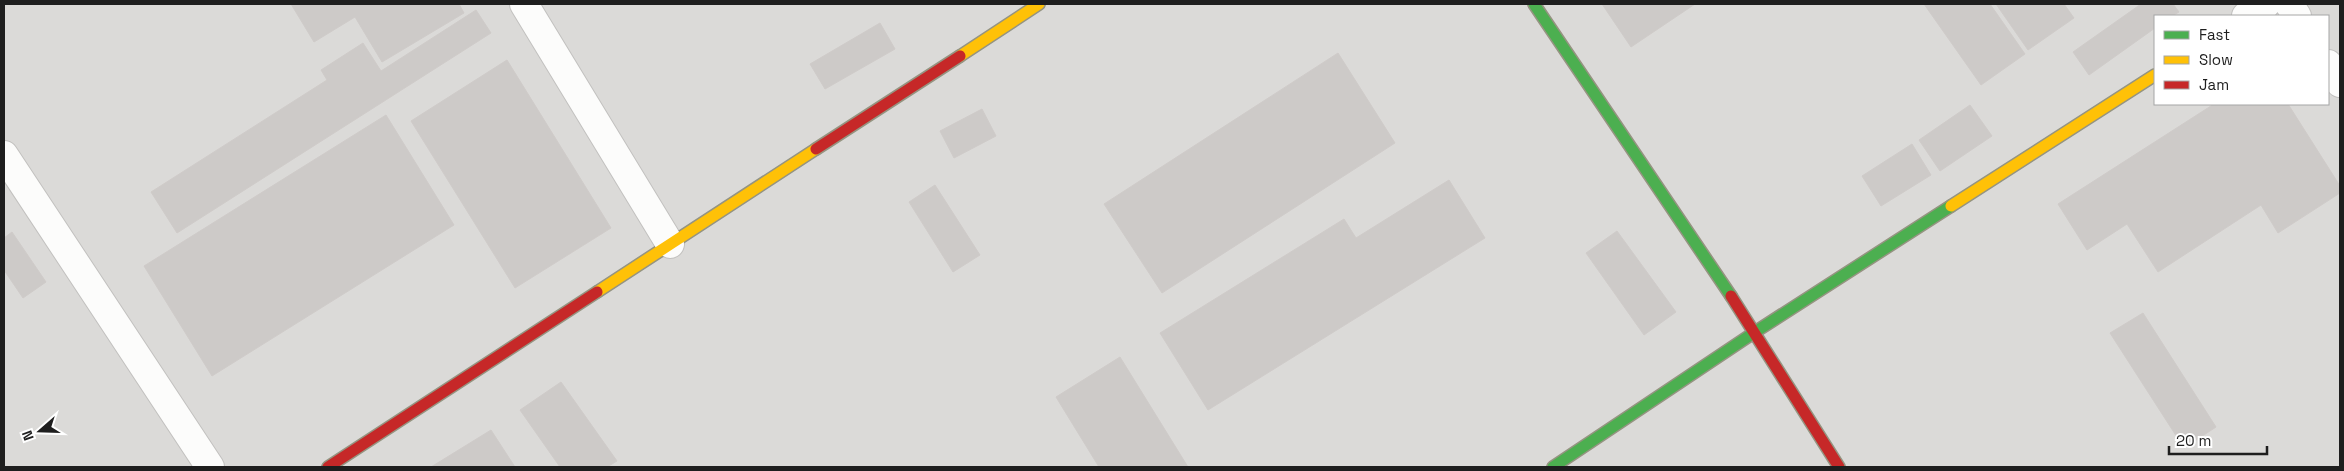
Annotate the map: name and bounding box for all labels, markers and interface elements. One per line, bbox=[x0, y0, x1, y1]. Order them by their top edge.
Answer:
legend bbox=[2154, 15, 2329, 105]
text: Fast bbox=[2199, 25, 2230, 44]
text: Slow bbox=[2199, 50, 2233, 69]
text: Jam bbox=[2199, 75, 2229, 94]
north arrow bbox=[15, 406, 65, 456]
scale bar bbox=[2169, 424, 2266, 456]
text: N bbox=[18, 428, 38, 443]
text: 20 m bbox=[2176, 431, 2211, 450]

